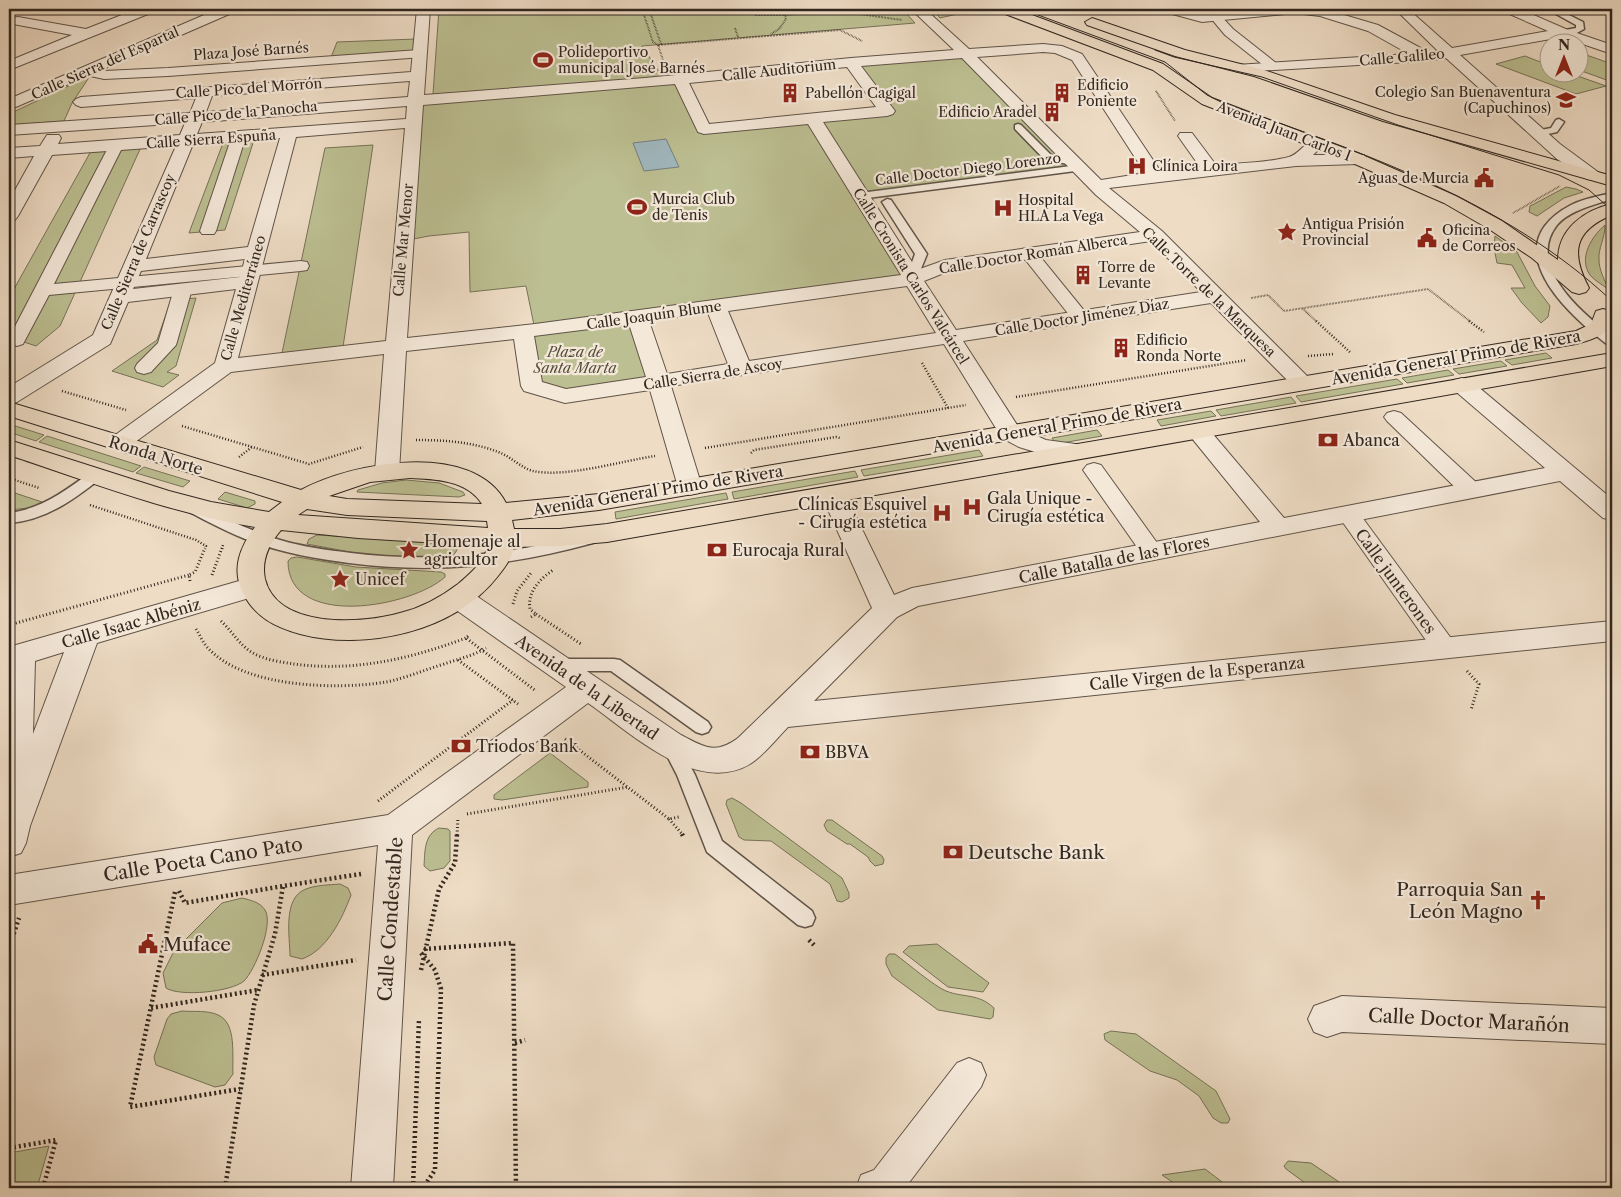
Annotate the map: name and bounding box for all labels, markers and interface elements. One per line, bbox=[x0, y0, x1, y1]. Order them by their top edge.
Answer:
street label: Calle Sierra del Espartal bbox=[28, 22, 182, 104]
north arrow bbox=[1538, 32, 1588, 82]
text: N bbox=[1558, 36, 1570, 54]
street label: Plaza José Barnés bbox=[193, 38, 309, 64]
place label: Polideportivo municipal José Barnés bbox=[558, 43, 705, 77]
street label: Calle Galileo bbox=[1359, 44, 1445, 70]
sports icon: Polideportivo municipal José Barnés bbox=[532, 49, 554, 71]
street label: Calle Auditorium bbox=[721, 55, 837, 85]
street label: Calle Pico del Morrón bbox=[175, 74, 323, 102]
place label: Edificio Poniente bbox=[1077, 76, 1137, 110]
building icon: Pabellón Cagigal bbox=[779, 82, 801, 104]
building icon: Edificio Poniente bbox=[1051, 82, 1073, 104]
place label: Colegio San Buenaventura (Capuchinos) bbox=[1375, 83, 1552, 117]
place label: Pabellón Cagigal bbox=[805, 84, 916, 102]
school or university icon: Colegio San Buenaventura (Capuchinos) bbox=[1555, 89, 1577, 111]
street label: Calle Pico de la Panocha bbox=[154, 97, 319, 129]
street label: Avenida Juan Carlos I bbox=[1213, 97, 1354, 165]
building icon: Edificio Aradel bbox=[1041, 101, 1063, 123]
place label: Edificio Aradel bbox=[938, 103, 1037, 121]
street label: Calle Sierra Espuña bbox=[145, 125, 277, 153]
street label: Calle Doctor Diego Lorenzo bbox=[874, 149, 1062, 189]
hospital icon: Clínica Loira bbox=[1126, 155, 1148, 177]
place label: Clínica Loira bbox=[1152, 157, 1238, 175]
public building icon: Aguas de Murcia bbox=[1473, 167, 1495, 189]
place label: Aguas de Murcia bbox=[1357, 169, 1470, 187]
street label: Calle Sierra de Carrascoy bbox=[97, 171, 179, 333]
street label: Calle Mar Menor bbox=[389, 182, 417, 297]
street label: Calle Cronista Carlos Valcárcel bbox=[849, 185, 973, 367]
place label: Murcia Club de Tenis bbox=[652, 190, 735, 224]
place label: Hospital HLA La Vega bbox=[1018, 191, 1104, 225]
sports icon: Murcia Club de Tenis bbox=[626, 196, 648, 218]
hospital icon: Hospital HLA La Vega bbox=[992, 197, 1014, 219]
place label: Antigua Prisión Provincial bbox=[1301, 215, 1405, 249]
place icon: Antigua Prisión Provincial bbox=[1276, 221, 1298, 243]
place label: Oficina de Correos bbox=[1442, 221, 1516, 255]
street label: Calle Torre de la Marquesa bbox=[1138, 223, 1280, 361]
public building icon: Oficina de Correos bbox=[1416, 227, 1438, 249]
street label: Calle Doctor Román Alberca bbox=[937, 230, 1129, 278]
street label: Calle Mediterráneo bbox=[216, 233, 270, 363]
place label: Torre de Levante bbox=[1098, 258, 1155, 292]
building icon: Torre de Levante bbox=[1072, 264, 1094, 286]
street label: Calle Doctor Jiménez Díaz bbox=[994, 294, 1170, 340]
street label: Calle Joaquín Blume bbox=[585, 297, 723, 333]
street label: Avenida General Primo de Rivera bbox=[1329, 325, 1583, 389]
place label: Edificio Ronda Norte bbox=[1136, 331, 1222, 365]
building icon: Edificio Ronda Norte bbox=[1110, 337, 1132, 359]
park label: Plaza de Santa Marta bbox=[533, 343, 617, 377]
street label: Calle Sierra de Ascoy bbox=[642, 354, 784, 394]
street label: Avenida General Primo de Rivera bbox=[930, 393, 1184, 457]
bank icon: Abanca bbox=[1317, 429, 1339, 451]
place label: Abanca bbox=[1342, 430, 1400, 450]
street label: Ronda Norte bbox=[106, 431, 206, 479]
street label: Avenida General Primo de Rivera bbox=[531, 460, 785, 520]
place label: Gala Unique - Cirugía estética bbox=[987, 488, 1105, 526]
place label: Clínicas Esquivel - Cirugía estética bbox=[798, 494, 928, 532]
hospital icon: Gala Unique - Cirugía estética bbox=[961, 496, 983, 518]
hospital icon: Clínicas Esquivel - Cirugía estética bbox=[931, 502, 953, 524]
street label: Calle junterones bbox=[1351, 525, 1441, 637]
place label: Homenaje al agricultor bbox=[424, 531, 521, 569]
street label: Calle Batalla de las Flores bbox=[1017, 531, 1211, 587]
place icon: Homenaje al agricultor bbox=[398, 539, 420, 561]
bank icon: Eurocaja Rural bbox=[706, 539, 728, 561]
place label: Eurocaja Rural bbox=[732, 540, 845, 560]
place icon: Unicef bbox=[329, 568, 351, 590]
place label: Unicef bbox=[355, 569, 407, 589]
street label: Calle Isaac Albéniz bbox=[59, 594, 203, 652]
street label: Avenida de la Libertad bbox=[511, 629, 663, 744]
street label: Calle Virgen de la Esperanza bbox=[1088, 652, 1306, 694]
bank icon: Triodos Bank bbox=[450, 735, 472, 757]
place label: Triodos Bank bbox=[476, 736, 579, 756]
bank icon: BBVA bbox=[799, 741, 821, 763]
place label: BBVA bbox=[825, 742, 870, 762]
street label: Calle Poeta Cano Pato bbox=[102, 832, 304, 887]
street label: Calle Condestable bbox=[373, 836, 408, 1002]
bank icon: Deutsche Bank bbox=[942, 841, 964, 863]
place label: Deutsche Bank bbox=[968, 841, 1105, 864]
place label: Parroquia San León Magno bbox=[1396, 878, 1523, 923]
church icon: Parroquia San León Magno bbox=[1527, 889, 1549, 911]
public building icon: Muface bbox=[137, 933, 159, 955]
place label: Muface bbox=[163, 933, 231, 956]
street label: Calle Doctor Marañón bbox=[1368, 1004, 1571, 1037]

